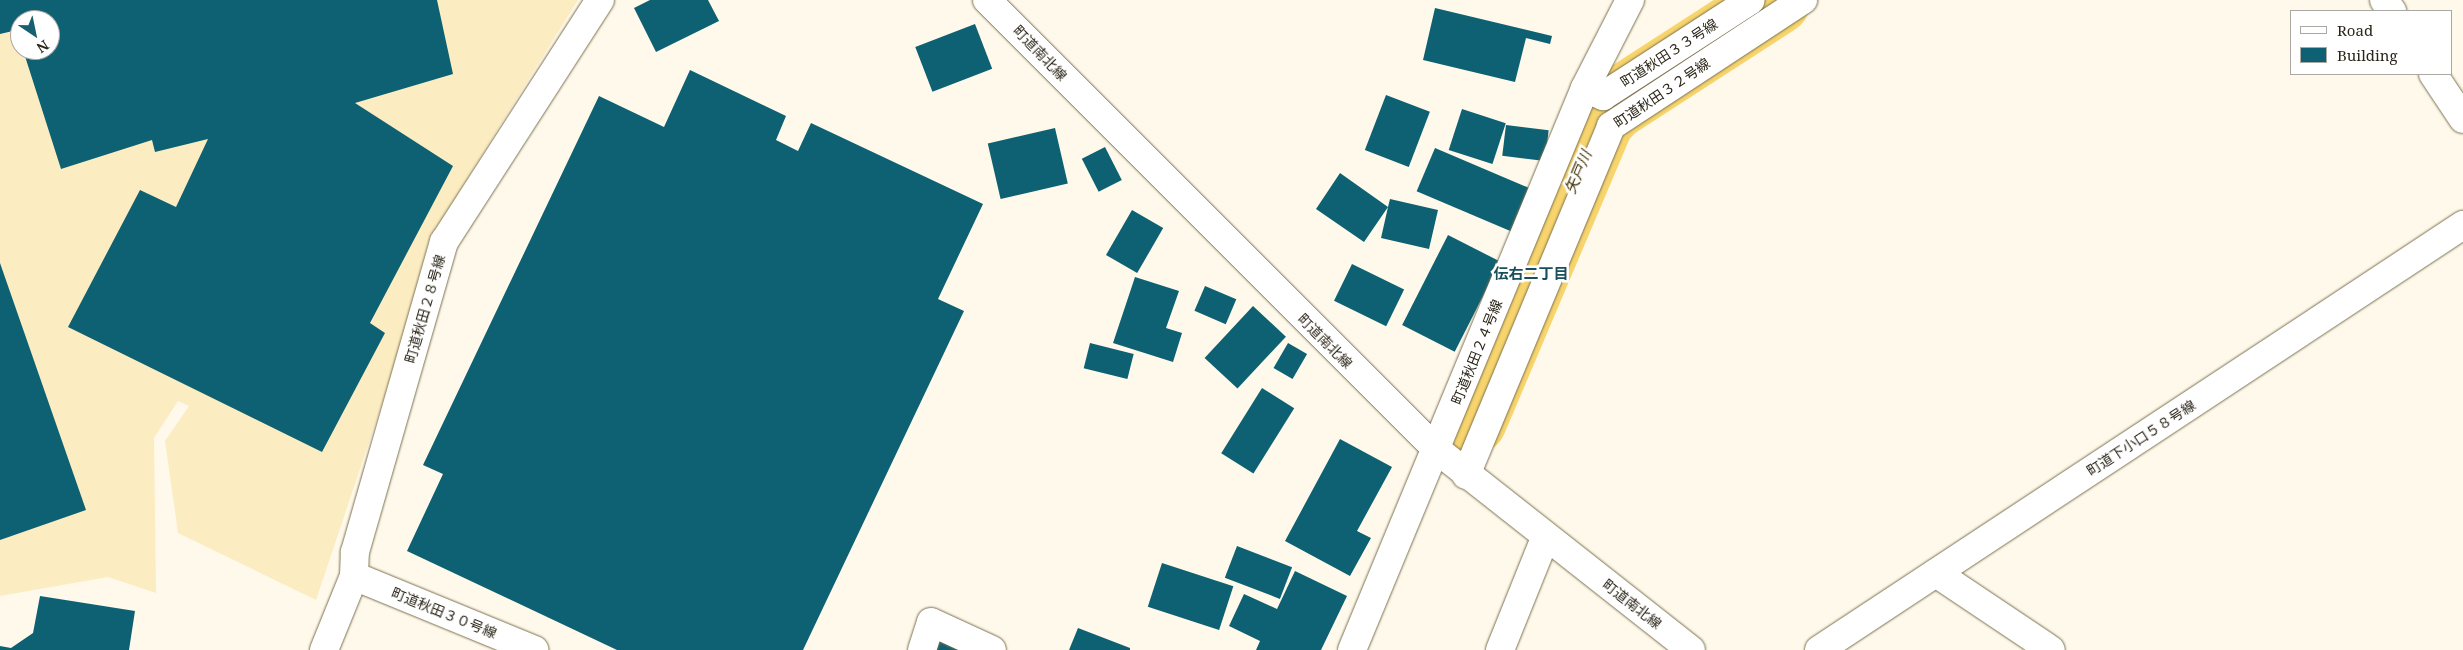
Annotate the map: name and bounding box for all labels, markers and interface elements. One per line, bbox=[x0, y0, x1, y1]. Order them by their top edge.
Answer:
north arrow bbox=[10, 10, 60, 60]
legend bbox=[2290, 10, 2453, 75]
street label: 町道秋田３３号線 bbox=[1617, 15, 1721, 91]
text: Road bbox=[2337, 20, 2373, 40]
street label: 町道南北線 bbox=[1010, 22, 1070, 84]
text: N bbox=[33, 36, 53, 58]
text: Building bbox=[2337, 45, 2398, 65]
street label: 町道秋田３２号線 bbox=[1611, 55, 1713, 131]
water label: 矢戸川 bbox=[1561, 148, 1595, 196]
street label: 町道秋田２８号線 bbox=[401, 253, 449, 365]
district label: 伝右二丁目 bbox=[1494, 265, 1568, 283]
street label: 町道秋田２４号線 bbox=[1448, 297, 1506, 407]
street label: 町道南北線 bbox=[1294, 310, 1356, 372]
street label: 町道下小口５８号線 bbox=[2084, 397, 2198, 479]
street label: 町道南北線 bbox=[1599, 576, 1665, 632]
street label: 町道秋田３０号線 bbox=[389, 584, 499, 642]

